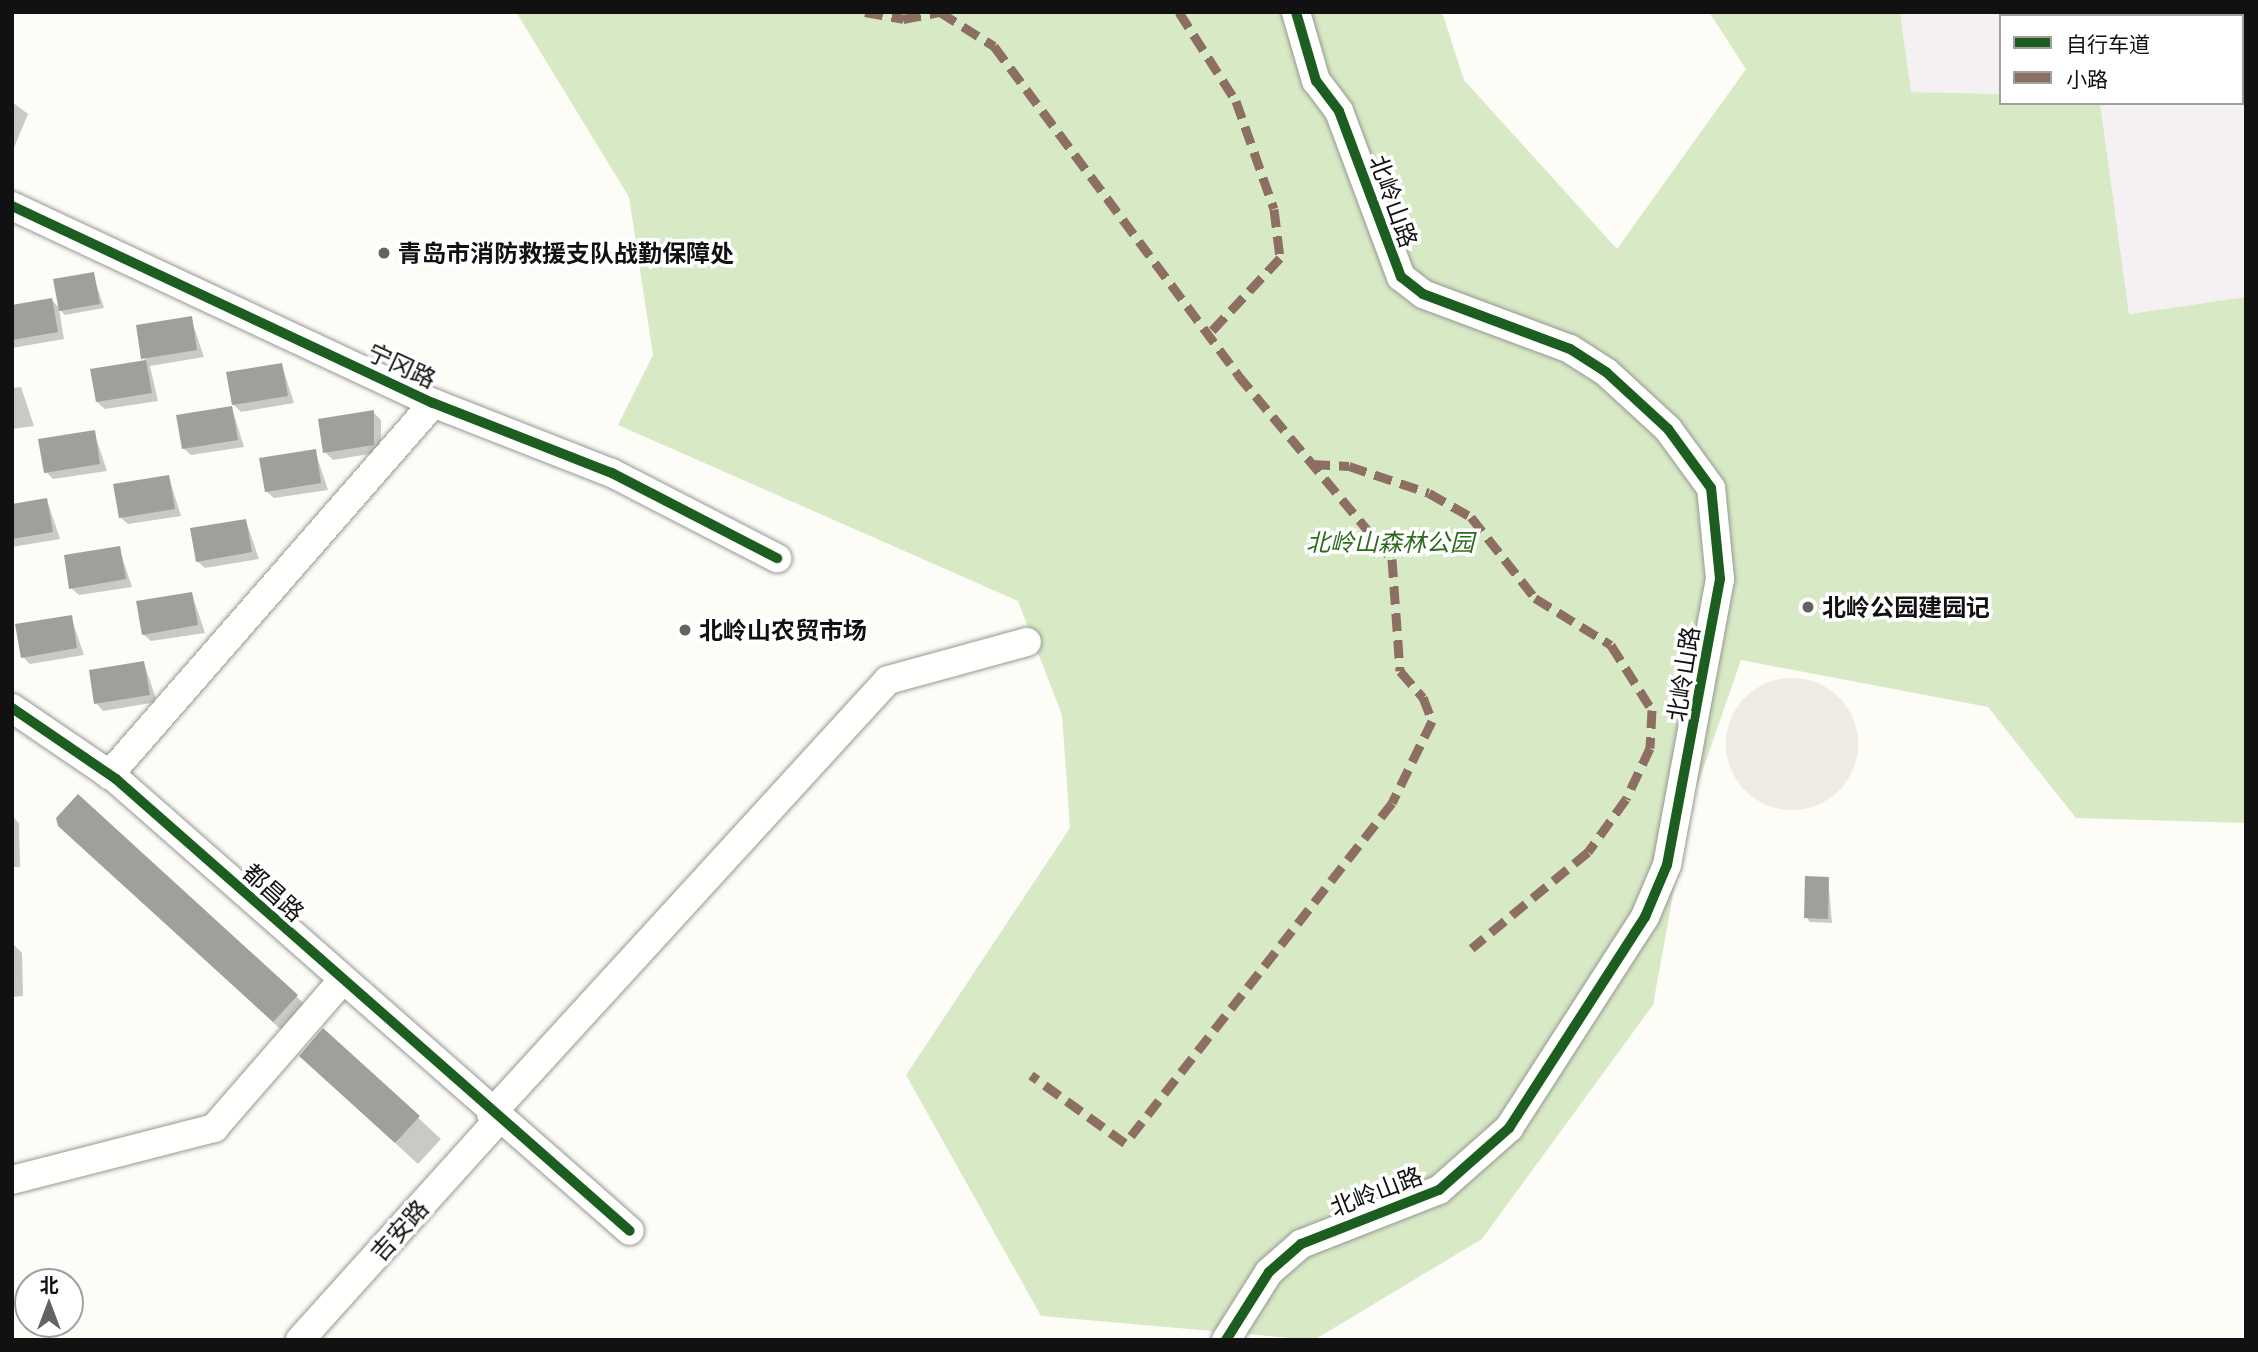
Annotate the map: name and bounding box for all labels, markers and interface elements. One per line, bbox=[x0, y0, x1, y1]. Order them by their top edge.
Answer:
legend bbox=[1999, 14, 2244, 105]
text: 自行车道 bbox=[2066, 29, 2150, 57]
text: 小路 bbox=[2066, 64, 2108, 92]
street label: 北岭山路 bbox=[1364, 151, 1424, 251]
place label: 青岛市消防救援支队战勤保障处 bbox=[398, 239, 734, 267]
marker: 青岛市消防救援支队战勤保障处 bbox=[376, 245, 392, 261]
street label: 宁冈路 bbox=[363, 337, 441, 393]
park label: 北岭山森林公园 bbox=[1306, 528, 1474, 556]
place label: 北岭公园建园记 bbox=[1822, 593, 1990, 621]
marker: 北岭公园建园记 bbox=[1800, 599, 1816, 615]
place label: 北岭山农贸市场 bbox=[699, 616, 867, 644]
marker: 北岭山农贸市场 bbox=[677, 622, 693, 638]
street label: 北岭山路 bbox=[1661, 624, 1705, 724]
street label: 都昌路 bbox=[238, 857, 310, 927]
street label: 北岭山路 bbox=[1326, 1160, 1426, 1222]
street label: 吉安路 bbox=[364, 1194, 434, 1266]
north arrow bbox=[14, 1268, 84, 1338]
text: 北 bbox=[39, 1271, 59, 1297]

